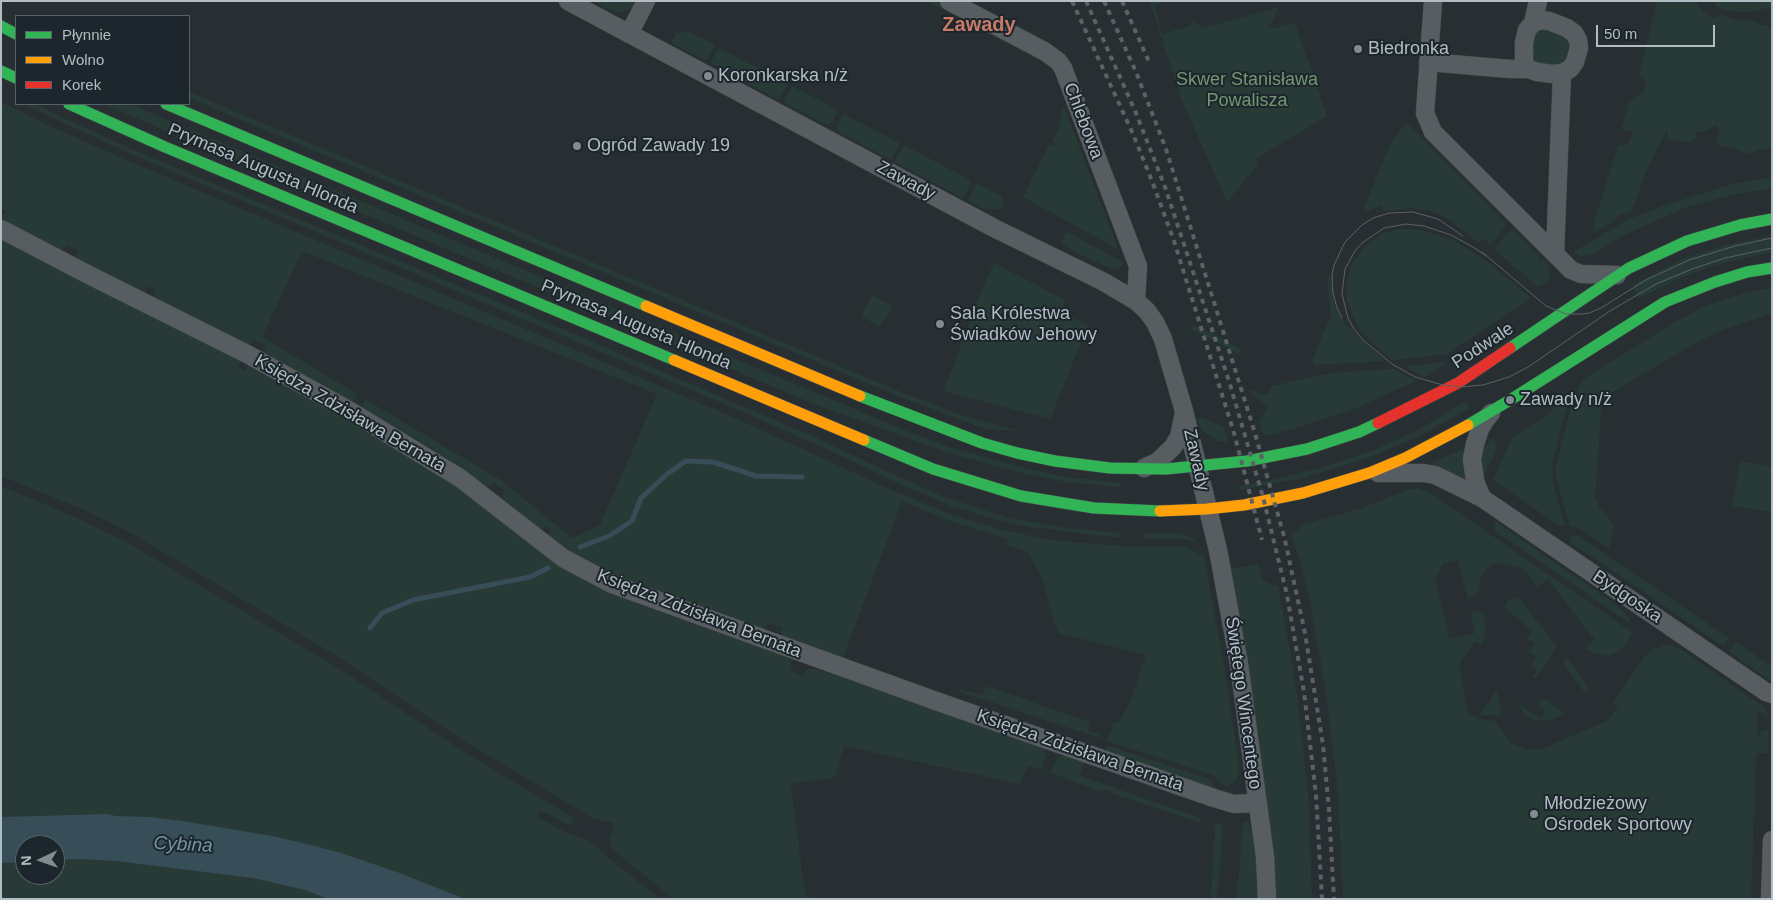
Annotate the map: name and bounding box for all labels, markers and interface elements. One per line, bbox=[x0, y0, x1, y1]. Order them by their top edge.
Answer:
district label: Zawady bbox=[942, 13, 1016, 37]
legend bbox=[15, 15, 190, 105]
scale bar bbox=[1598, 15, 1717, 47]
text: 50 m bbox=[1604, 25, 1637, 42]
text: Płynnie bbox=[62, 26, 111, 43]
place label: Biedronka bbox=[1368, 38, 1449, 60]
marker: Biedronka bbox=[1352, 43, 1364, 55]
text: Wolno bbox=[62, 51, 104, 68]
place label: Koronkarska n/ż bbox=[718, 65, 848, 87]
park label: Skwer Stanisława Powalisza bbox=[1176, 69, 1318, 112]
marker: Koronkarska n/ż bbox=[702, 70, 714, 82]
text: Korek bbox=[62, 76, 101, 93]
street label: Chlebowa bbox=[1059, 80, 1107, 162]
street label: Prymasa Augusta Hlonda bbox=[165, 119, 361, 219]
place label: Ogród Zawady 19 bbox=[587, 135, 730, 157]
marker: Ogród Zawady 19 bbox=[571, 140, 583, 152]
street label: Zawady bbox=[873, 157, 939, 205]
street label: Prymasa Augusta Hlonda bbox=[538, 275, 734, 375]
place label: Sala Królestwa Świadków Jehowy bbox=[950, 303, 1097, 346]
marker: Sala Królestwa Świadków Jehowy bbox=[934, 318, 946, 330]
street label: Podwale bbox=[1448, 318, 1518, 374]
street label: Księdza Zdzisława Bernata bbox=[251, 350, 449, 478]
place label: Zawady n/ż bbox=[1520, 389, 1612, 411]
marker: Zawady n/ż bbox=[1504, 394, 1516, 406]
street label: Zawady bbox=[1178, 427, 1214, 493]
street label: Księdza Zdzisława Bernata bbox=[594, 565, 804, 663]
street label: Bydgoska bbox=[1588, 566, 1666, 628]
street label: Świętego Wincentego bbox=[1220, 615, 1266, 791]
street label: Księdza Zdzisława Bernata bbox=[974, 705, 1186, 797]
place label: Młodzieżowy Ośrodek Sportowy bbox=[1544, 793, 1692, 836]
marker: Młodzieżowy Ośrodek Sportowy bbox=[1528, 808, 1540, 820]
water label: Cybina bbox=[153, 832, 213, 858]
north arrow bbox=[15, 835, 65, 885]
text: N bbox=[18, 855, 34, 866]

